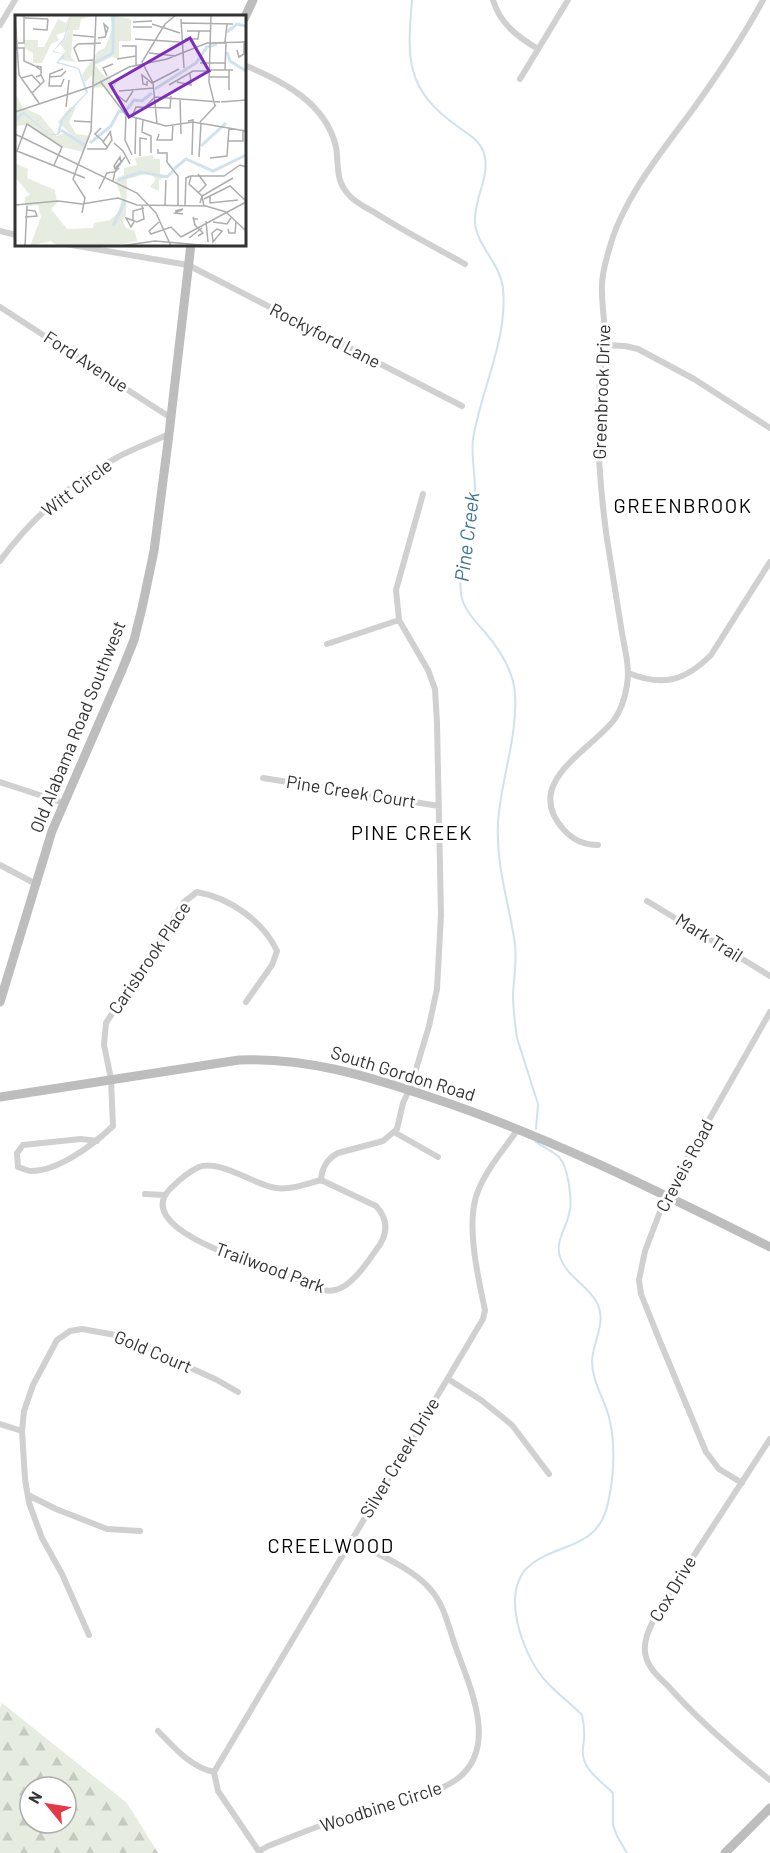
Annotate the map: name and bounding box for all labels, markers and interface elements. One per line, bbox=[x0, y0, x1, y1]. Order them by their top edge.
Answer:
inset map bbox=[15, 15, 246, 246]
street label: Rockyford Lane bbox=[266, 298, 384, 372]
street label: Greenbrook Drive bbox=[588, 324, 614, 460]
street label: Ford Avenue bbox=[40, 326, 133, 397]
street label: Witt Circle bbox=[37, 454, 116, 521]
water label: Pine Creek bbox=[449, 490, 483, 583]
district label: GREENBROOK bbox=[614, 493, 752, 517]
street label: Old Alabama Road Southwest bbox=[24, 618, 130, 836]
street label: Pine Creek Court bbox=[285, 770, 418, 812]
district label: PINE CREEK bbox=[351, 820, 473, 844]
street label: Carisbrook Place bbox=[103, 897, 195, 1018]
street label: Mark Trail bbox=[672, 908, 747, 966]
street label: South Gordon Road bbox=[328, 1041, 478, 1105]
street label: Creveis Road bbox=[651, 1116, 718, 1215]
street label: Trailwood Park bbox=[213, 1237, 328, 1297]
street label: Gold Court bbox=[111, 1325, 195, 1377]
street label: Silver Creek Drive bbox=[355, 1393, 444, 1522]
district label: CREELWOOD bbox=[267, 1533, 395, 1557]
street label: Cox Drive bbox=[644, 1552, 700, 1625]
north arrow bbox=[18, 1775, 78, 1835]
street label: Woodbine Circle bbox=[317, 1776, 444, 1836]
text: N bbox=[24, 1788, 45, 1807]

